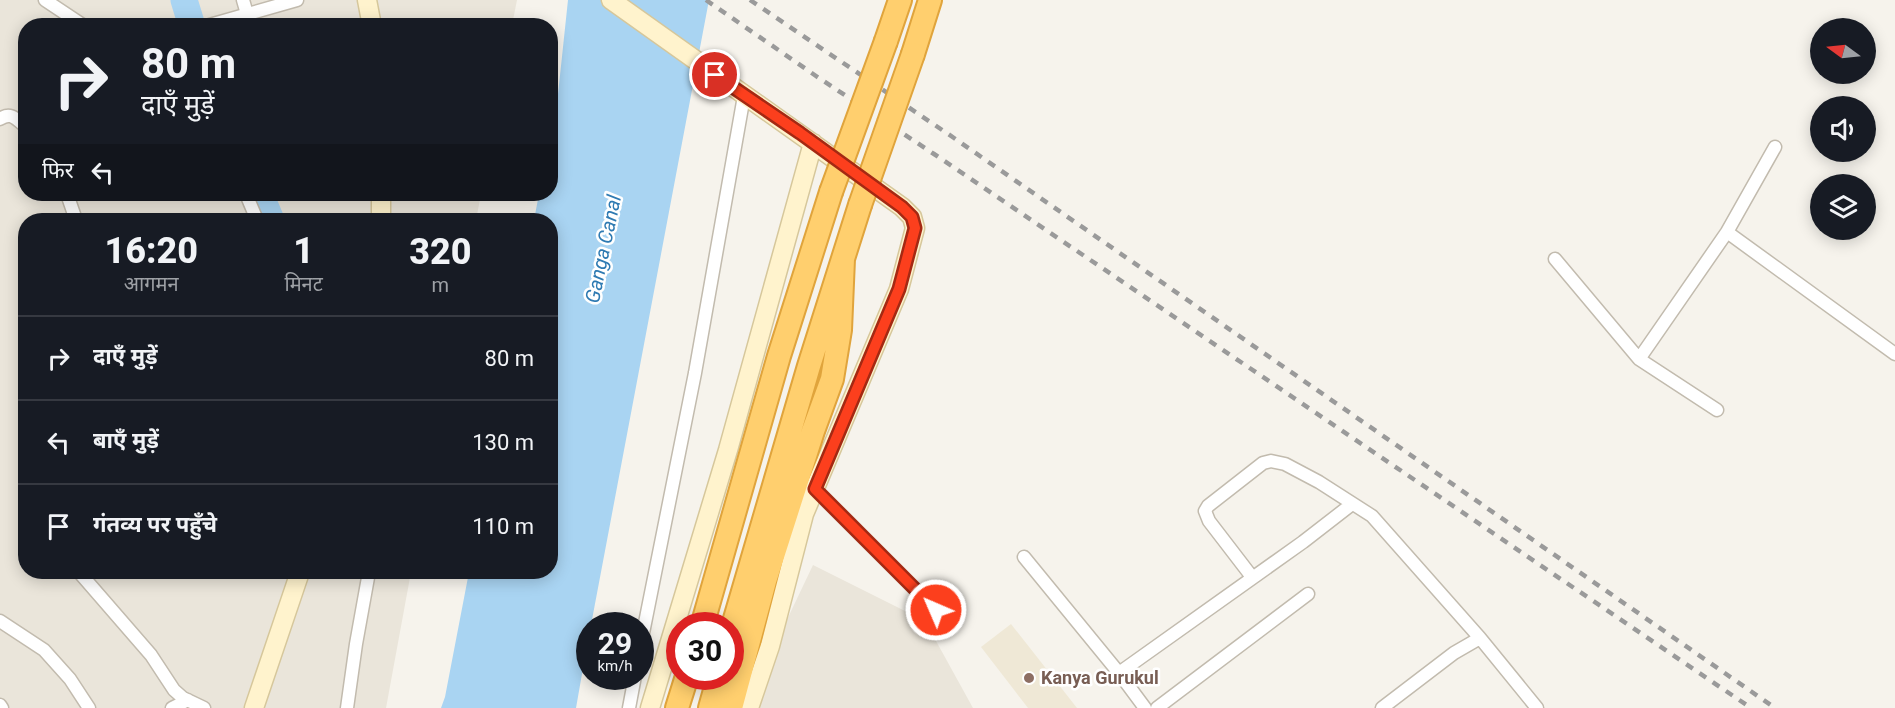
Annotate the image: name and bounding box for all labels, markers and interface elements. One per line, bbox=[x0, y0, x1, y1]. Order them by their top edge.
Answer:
north arrow bbox=[1810, 18, 1876, 84]
map controls bbox=[1810, 18, 1876, 240]
text: 80 m bbox=[141, 39, 236, 88]
icon: right bbox=[42, 42, 120, 120]
pin bbox=[689, 49, 740, 100]
icon: arrive bbox=[698, 58, 731, 91]
text: दाएँ मुड़ें bbox=[141, 89, 215, 121]
button: sound bbox=[1810, 96, 1876, 162]
icon: left bbox=[86, 156, 119, 189]
text: फिर bbox=[42, 158, 74, 183]
button: layers bbox=[1810, 174, 1876, 240]
water label: Ganga Canal bbox=[580, 192, 626, 305]
text: 16:20 bbox=[104, 230, 198, 272]
text: 1 bbox=[293, 230, 314, 272]
text: 320 bbox=[409, 231, 472, 273]
text: आगमन bbox=[124, 272, 179, 296]
text: मिनट bbox=[284, 272, 323, 296]
text: m bbox=[432, 273, 449, 297]
icon: right bbox=[42, 342, 75, 375]
text: दाएँ मुड़ें bbox=[93, 344, 158, 369]
text: 80 m bbox=[485, 346, 534, 371]
icon: left bbox=[42, 426, 75, 459]
text: बाएँ मुड़ें bbox=[93, 428, 159, 453]
text: 130 m bbox=[472, 430, 534, 455]
icon: arrive bbox=[42, 510, 75, 543]
text: गंतव्य पर पहुँचे bbox=[93, 512, 217, 537]
text: 110 m bbox=[472, 514, 534, 539]
position arrow bbox=[904, 578, 968, 642]
speed limit sign: 30 bbox=[666, 612, 744, 690]
text: 29 bbox=[598, 626, 632, 661]
text: km/h bbox=[597, 657, 633, 675]
place label: Kanya Gurukul bbox=[1041, 667, 1159, 688]
marker: Kanya Gurukul bbox=[1022, 671, 1036, 685]

